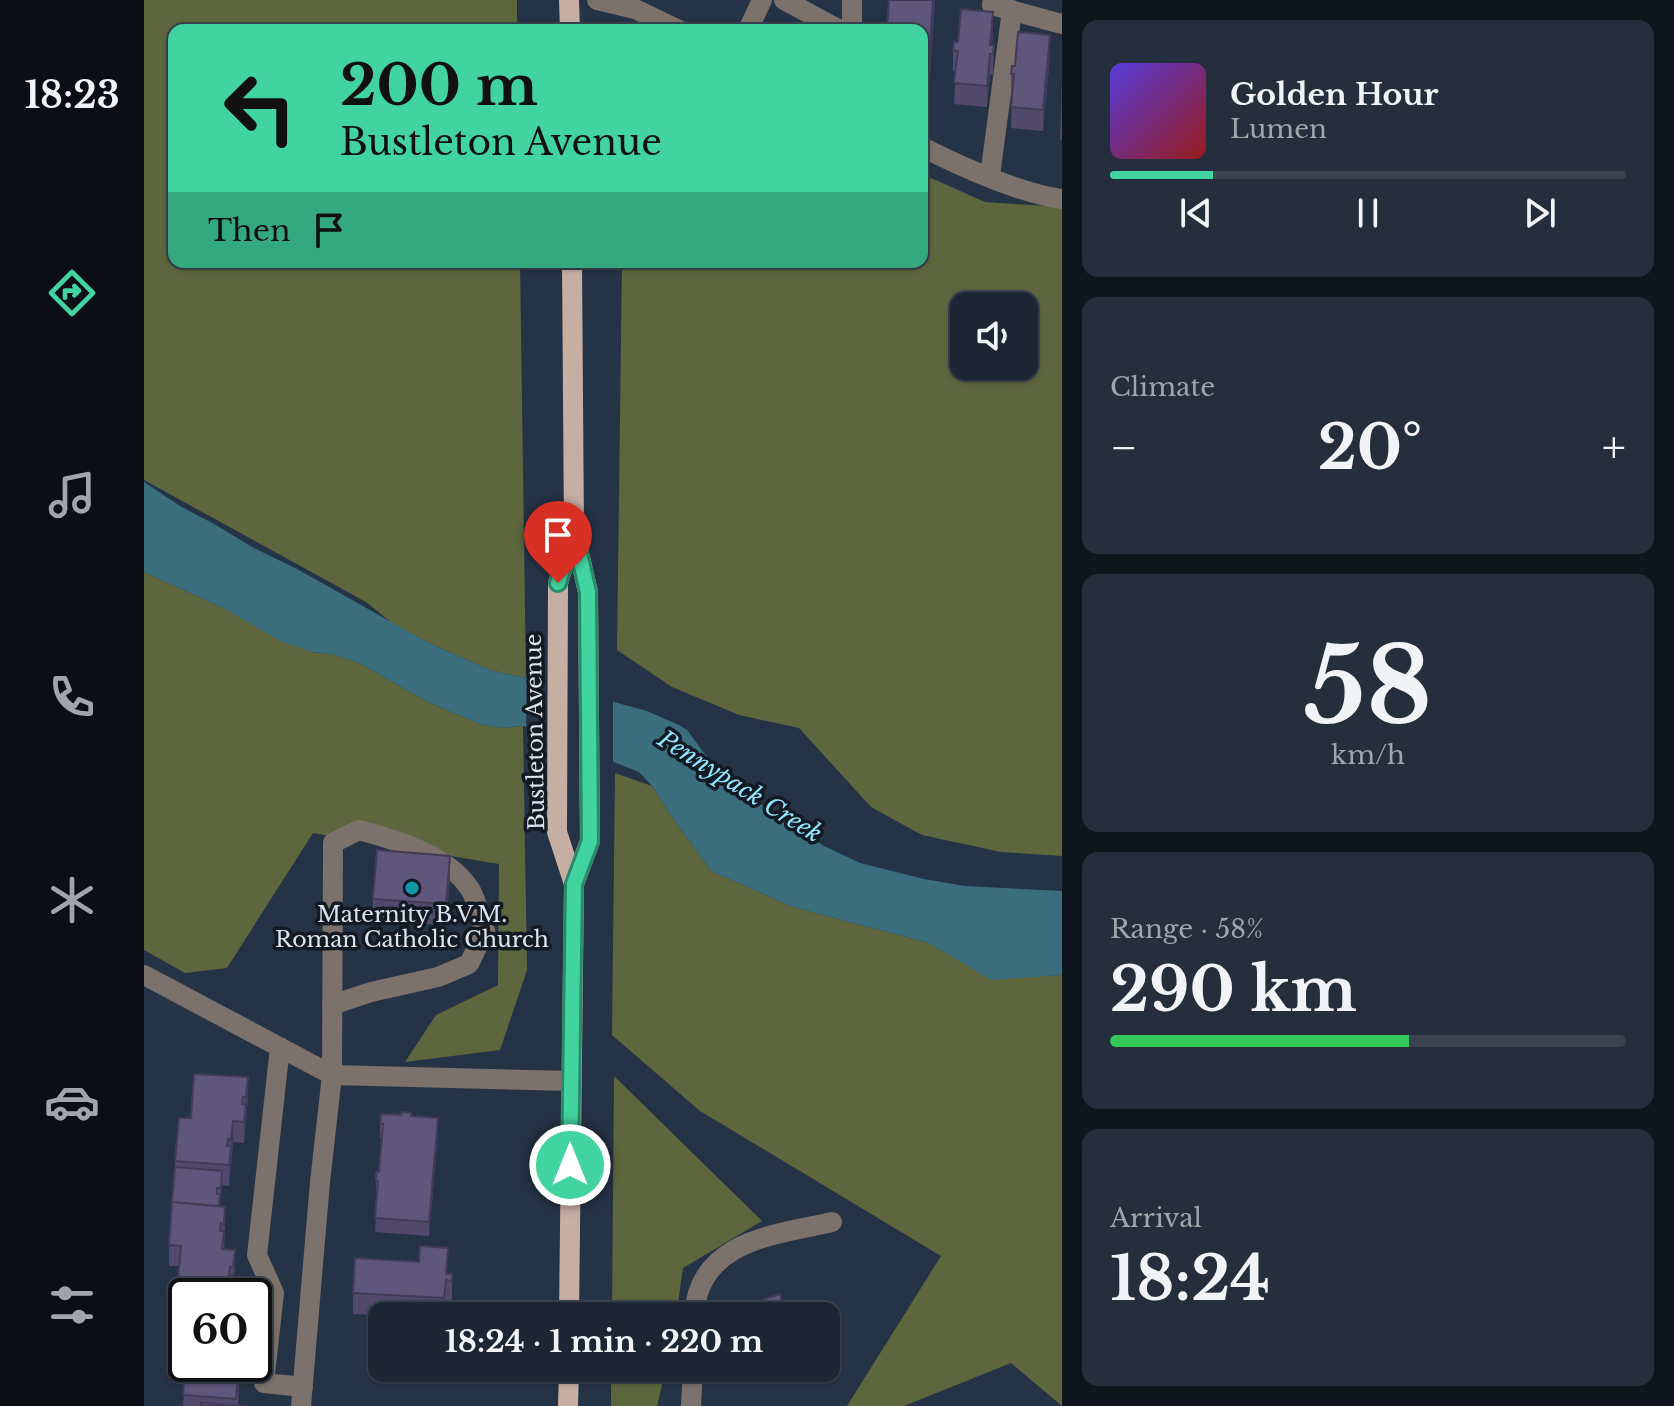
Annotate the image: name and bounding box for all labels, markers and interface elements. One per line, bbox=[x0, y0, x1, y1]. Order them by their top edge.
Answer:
text: 200 m bbox=[340, 51, 538, 120]
icon: left bbox=[208, 56, 312, 160]
text: 18:23 bbox=[24, 73, 120, 118]
text: Golden Hour bbox=[1230, 76, 1439, 113]
text: Lumen bbox=[1230, 113, 1327, 145]
text: Bustleton Avenue bbox=[340, 120, 662, 165]
icon: previous bbox=[1174, 191, 1218, 235]
icon: pause bbox=[1346, 191, 1390, 235]
icon: next bbox=[1518, 191, 1562, 235]
icon: arrive bbox=[307, 208, 351, 252]
text: Then bbox=[208, 212, 291, 249]
icon: directions bbox=[44, 265, 100, 321]
map controls bbox=[950, 292, 1038, 380]
button: sound bbox=[950, 292, 1038, 380]
text: Climate bbox=[1110, 371, 1215, 403]
text: 20° bbox=[1318, 411, 1422, 485]
text: − bbox=[1110, 420, 1138, 475]
text: + bbox=[1602, 420, 1626, 475]
icon: music bbox=[44, 467, 100, 523]
pin bbox=[524, 501, 592, 583]
icon: arrive bbox=[536, 513, 580, 557]
text: 58 bbox=[1304, 622, 1432, 751]
street label: Bustleton Avenue bbox=[520, 633, 550, 831]
icon: phone bbox=[44, 669, 100, 725]
water label: Pennypack Creek bbox=[652, 723, 827, 848]
text: km/h bbox=[1331, 739, 1405, 771]
icon: climate bbox=[44, 872, 100, 928]
marker: Maternity B.V.M. Roman Catholic Church bbox=[403, 879, 421, 897]
place label: Maternity B.V.M. Roman Catholic Church bbox=[275, 901, 549, 953]
text: Range · 58% bbox=[1110, 913, 1263, 945]
text: 290 km bbox=[1110, 953, 1357, 1027]
icon: car bbox=[44, 1074, 100, 1130]
position arrow bbox=[528, 1123, 612, 1207]
text: Arrival bbox=[1110, 1202, 1202, 1234]
text: 18:24 bbox=[1110, 1242, 1270, 1316]
icon: filters bbox=[44, 1277, 100, 1333]
speed limit sign: 60 bbox=[168, 1278, 272, 1382]
text: 18:24 · 1 min · 220 m bbox=[445, 1323, 763, 1360]

